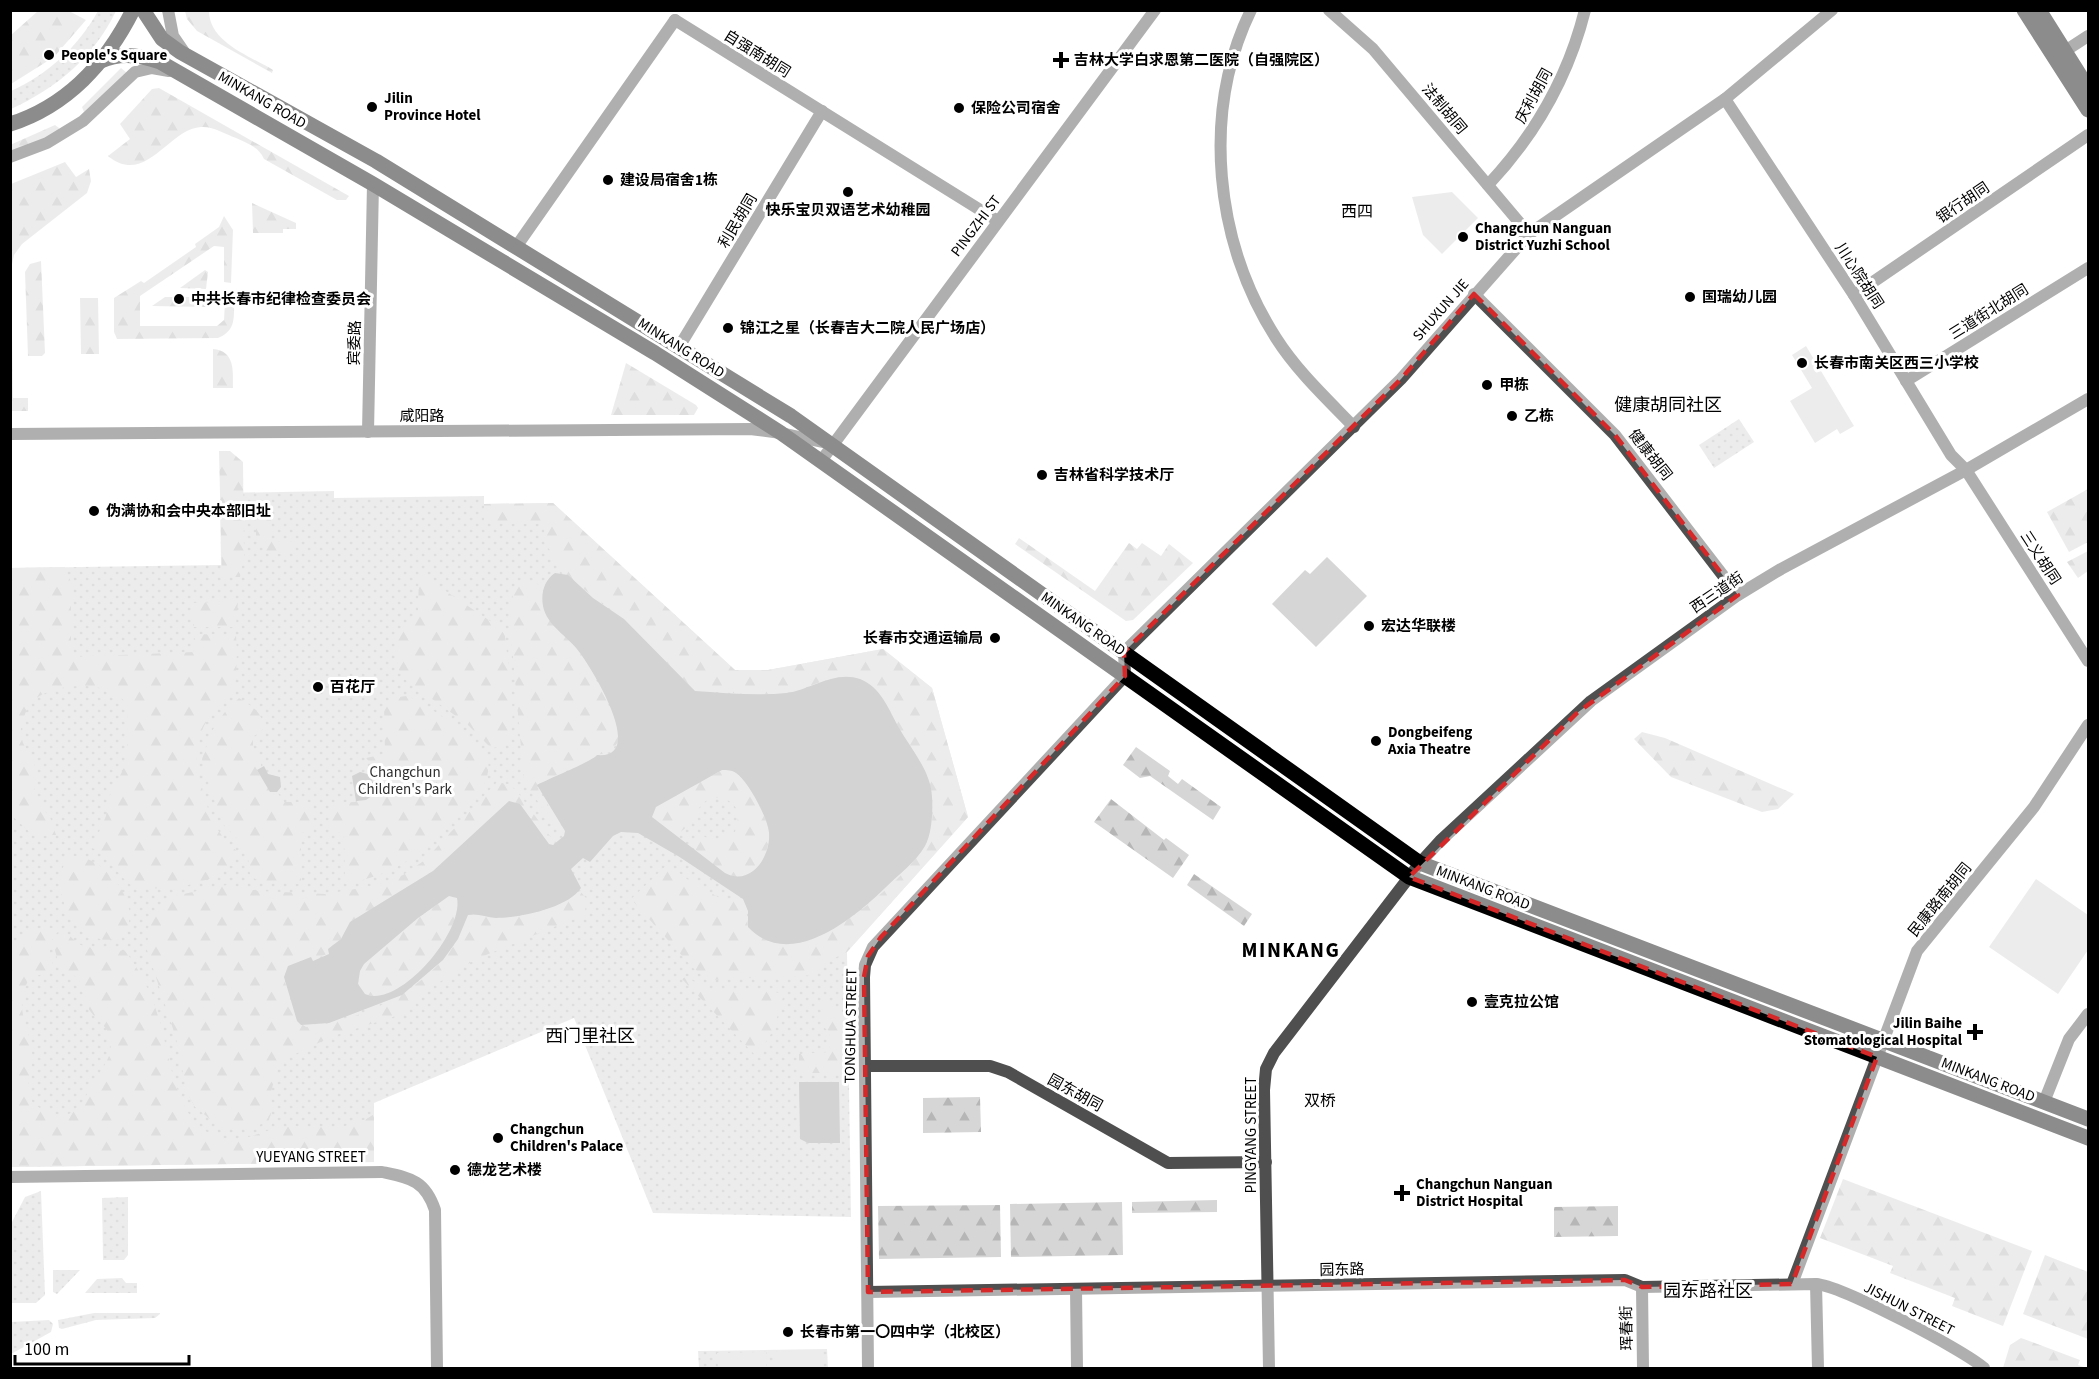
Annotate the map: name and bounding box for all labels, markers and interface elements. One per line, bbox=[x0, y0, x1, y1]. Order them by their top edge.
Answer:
street label: 自强南胡同 bbox=[720, 25, 794, 83]
place label: People's Square bbox=[61, 45, 167, 66]
marker: People's Square bbox=[42, 48, 56, 62]
place label: 吉林大学白求恩第二医院（自强院区） bbox=[1074, 50, 1329, 71]
marker: 吉林大学白求恩第二医院（自强院区） bbox=[1052, 51, 1070, 69]
street label: 庆利胡同 bbox=[1510, 65, 1558, 127]
street label: MINKANG ROAD bbox=[214, 66, 310, 134]
street label: 法制胡同 bbox=[1417, 79, 1471, 139]
place label: Jilin Province Hotel bbox=[384, 88, 481, 126]
place label: 保险公司宿舍 bbox=[971, 98, 1061, 119]
marker: Jilin Province Hotel bbox=[365, 100, 379, 114]
marker: 保险公司宿舍 bbox=[952, 101, 966, 115]
place label: 建设局宿舍1栋 bbox=[620, 170, 718, 191]
marker: 建设局宿舍1栋 bbox=[601, 173, 615, 187]
street label: 银行胡同 bbox=[1932, 178, 1994, 228]
marker: 快乐宝贝双语艺术幼稚园 bbox=[841, 185, 855, 199]
street label: 利民胡同 bbox=[714, 190, 762, 252]
street label: PINGZHI ST bbox=[946, 191, 1006, 261]
place label: 快乐宝贝双语艺术幼稚园 bbox=[765, 200, 931, 221]
district label: 西四 bbox=[1341, 201, 1373, 223]
place label: Changchun Nanguan District Yuzhi School bbox=[1475, 218, 1612, 256]
marker: Changchun Nanguan District Yuzhi School bbox=[1456, 230, 1470, 244]
street label: 川心院胡同 bbox=[1830, 239, 1888, 313]
street label: SHUXUN JIE bbox=[1408, 274, 1474, 346]
street label: 三道街北胡同 bbox=[1945, 279, 2033, 345]
place label: 国瑞幼儿园 bbox=[1702, 287, 1777, 308]
place label: 中共长春市纪律检查委员会 bbox=[191, 289, 371, 310]
marker: 国瑞幼儿园 bbox=[1683, 290, 1697, 304]
marker: 中共长春市纪律检查委员会 bbox=[172, 292, 186, 306]
street label: MINKANG ROAD bbox=[633, 313, 729, 383]
place label: 锦江之星（长春吉大二院人民广场店） bbox=[740, 318, 995, 339]
street label: 宾委路 bbox=[344, 320, 366, 366]
marker: 锦江之星（长春吉大二院人民广场店） bbox=[721, 321, 735, 335]
place label: 长春市南关区西三小学校 bbox=[1814, 353, 1979, 374]
marker: 长春市南关区西三小学校 bbox=[1795, 356, 1809, 370]
place label: 甲栋 bbox=[1499, 375, 1529, 396]
marker: 甲栋 bbox=[1480, 378, 1494, 392]
district label: 健康胡同社区 bbox=[1614, 393, 1722, 418]
street label: 咸阳路 bbox=[399, 406, 445, 427]
place label: 乙栋 bbox=[1524, 406, 1554, 427]
marker: 乙栋 bbox=[1505, 409, 1519, 423]
street label: 健康胡同 bbox=[1623, 425, 1677, 485]
place label: 吉林省科学技术厅 bbox=[1054, 465, 1174, 486]
marker: 吉林省科学技术厅 bbox=[1035, 468, 1049, 482]
place label: 伪满协和会中央本部旧址 bbox=[106, 501, 271, 522]
marker: 伪满协和会中央本部旧址 bbox=[87, 504, 101, 518]
street label: 三义胡同 bbox=[2015, 527, 2065, 589]
street label: 西三道街 bbox=[1686, 568, 1748, 618]
street label: MINKANG ROAD bbox=[1036, 587, 1130, 661]
place label: 宏达华联楼 bbox=[1381, 616, 1456, 637]
marker: 宏达华联楼 bbox=[1362, 619, 1376, 633]
place label: 长春市交通运输局 bbox=[863, 628, 983, 649]
marker: 长春市交通运输局 bbox=[988, 631, 1002, 645]
place label: 百花厅 bbox=[330, 677, 375, 698]
marker: 百花厅 bbox=[311, 680, 325, 694]
place label: Dongbeifeng Axia Theatre bbox=[1387, 722, 1472, 760]
marker: Dongbeifeng Axia Theatre bbox=[1369, 734, 1383, 748]
park label: Changchun Children's Park bbox=[358, 762, 453, 800]
street label: 民康路南胡同 bbox=[1904, 858, 1976, 942]
street label: MINKANG ROAD bbox=[1433, 860, 1533, 916]
district label: MINKANG bbox=[1242, 935, 1340, 965]
street label: TONGHUA STREET bbox=[839, 968, 863, 1084]
place label: 壹克拉公馆 bbox=[1484, 992, 1559, 1013]
marker: 壹克拉公馆 bbox=[1465, 995, 1479, 1009]
place label: Jilin Baihe Stomatological Hospital bbox=[1804, 1013, 1963, 1051]
marker: Jilin Baihe Stomatological Hospital bbox=[1966, 1023, 1984, 1041]
district label: 西门里社区 bbox=[545, 1024, 635, 1049]
street label: MINKANG ROAD bbox=[1938, 1052, 2038, 1108]
street label: 园东胡同 bbox=[1044, 1069, 1106, 1117]
street label: PINGYANG STREET bbox=[1241, 1077, 1262, 1193]
district label: 双桥 bbox=[1304, 1090, 1336, 1112]
place label: Changchun Children's Palace bbox=[510, 1119, 623, 1157]
marker: Changchun Children's Palace bbox=[491, 1131, 505, 1145]
street label: YUEYANG STREET bbox=[255, 1147, 366, 1168]
place label: 德龙艺术楼 bbox=[467, 1160, 542, 1181]
marker: 德龙艺术楼 bbox=[448, 1163, 462, 1177]
place label: Changchun Nanguan District Hospital bbox=[1416, 1174, 1553, 1212]
marker: Changchun Nanguan District Hospital bbox=[1393, 1184, 1411, 1202]
street label: 园东路 bbox=[1319, 1259, 1365, 1281]
street label: JISHUN STREET bbox=[1860, 1277, 1958, 1341]
district label: 园东路社区 bbox=[1663, 1279, 1753, 1304]
street label: 珲春街 bbox=[1616, 1305, 1638, 1351]
place label: 长春市第一〇四中学（北校区） bbox=[800, 1322, 1010, 1343]
marker: 长春市第一〇四中学（北校区） bbox=[781, 1325, 795, 1339]
scale bar bbox=[15, 1328, 189, 1366]
text: 100 m bbox=[24, 1337, 69, 1362]

